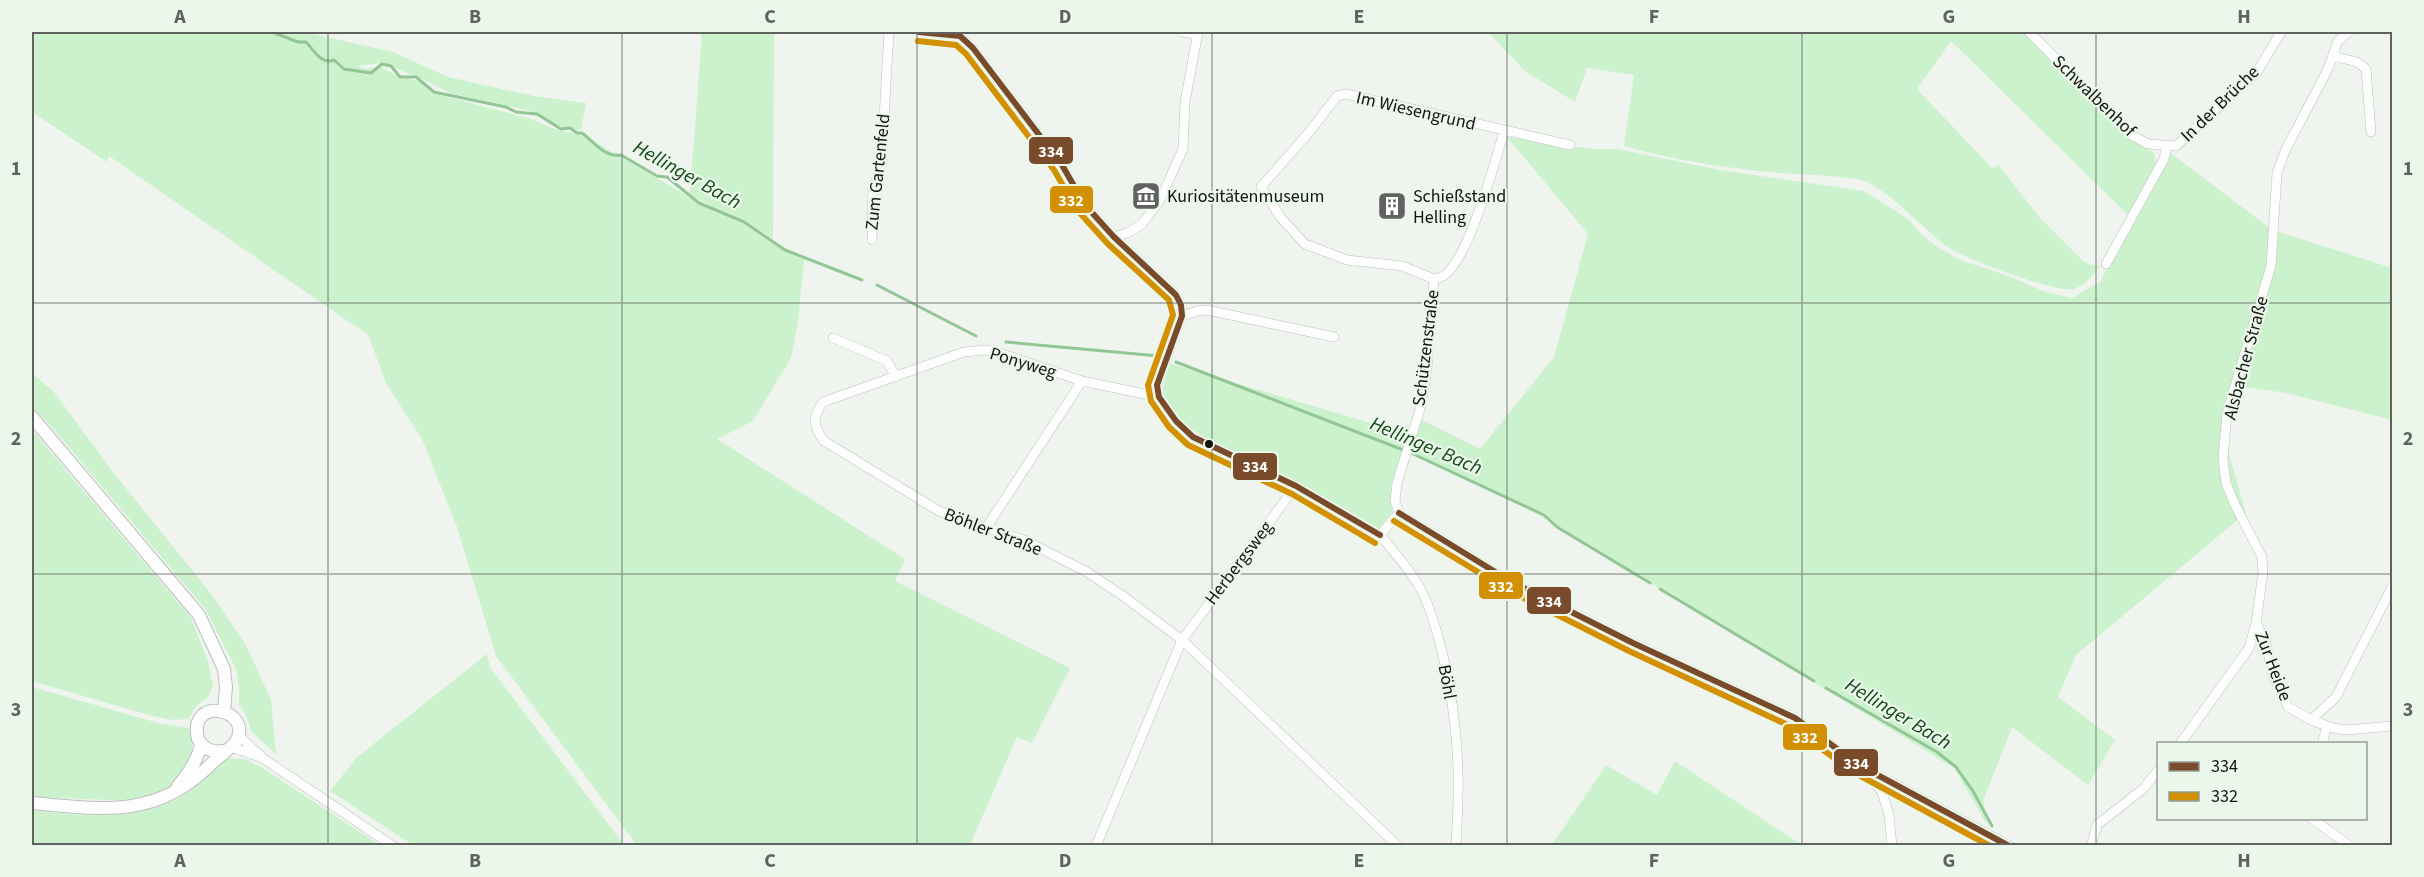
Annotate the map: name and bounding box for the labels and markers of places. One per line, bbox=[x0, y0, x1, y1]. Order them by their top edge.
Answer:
museum icon: Kuriositätenmuseum bbox=[1130, 180, 1162, 212]
place label: Kuriositätenmuseum bbox=[1167, 184, 1324, 209]
place label: Schießstand Helling bbox=[1413, 184, 1506, 230]
building icon: Schießstand Helling bbox=[1376, 190, 1408, 222]
unlabelled marker bbox=[1203, 438, 1215, 450]

